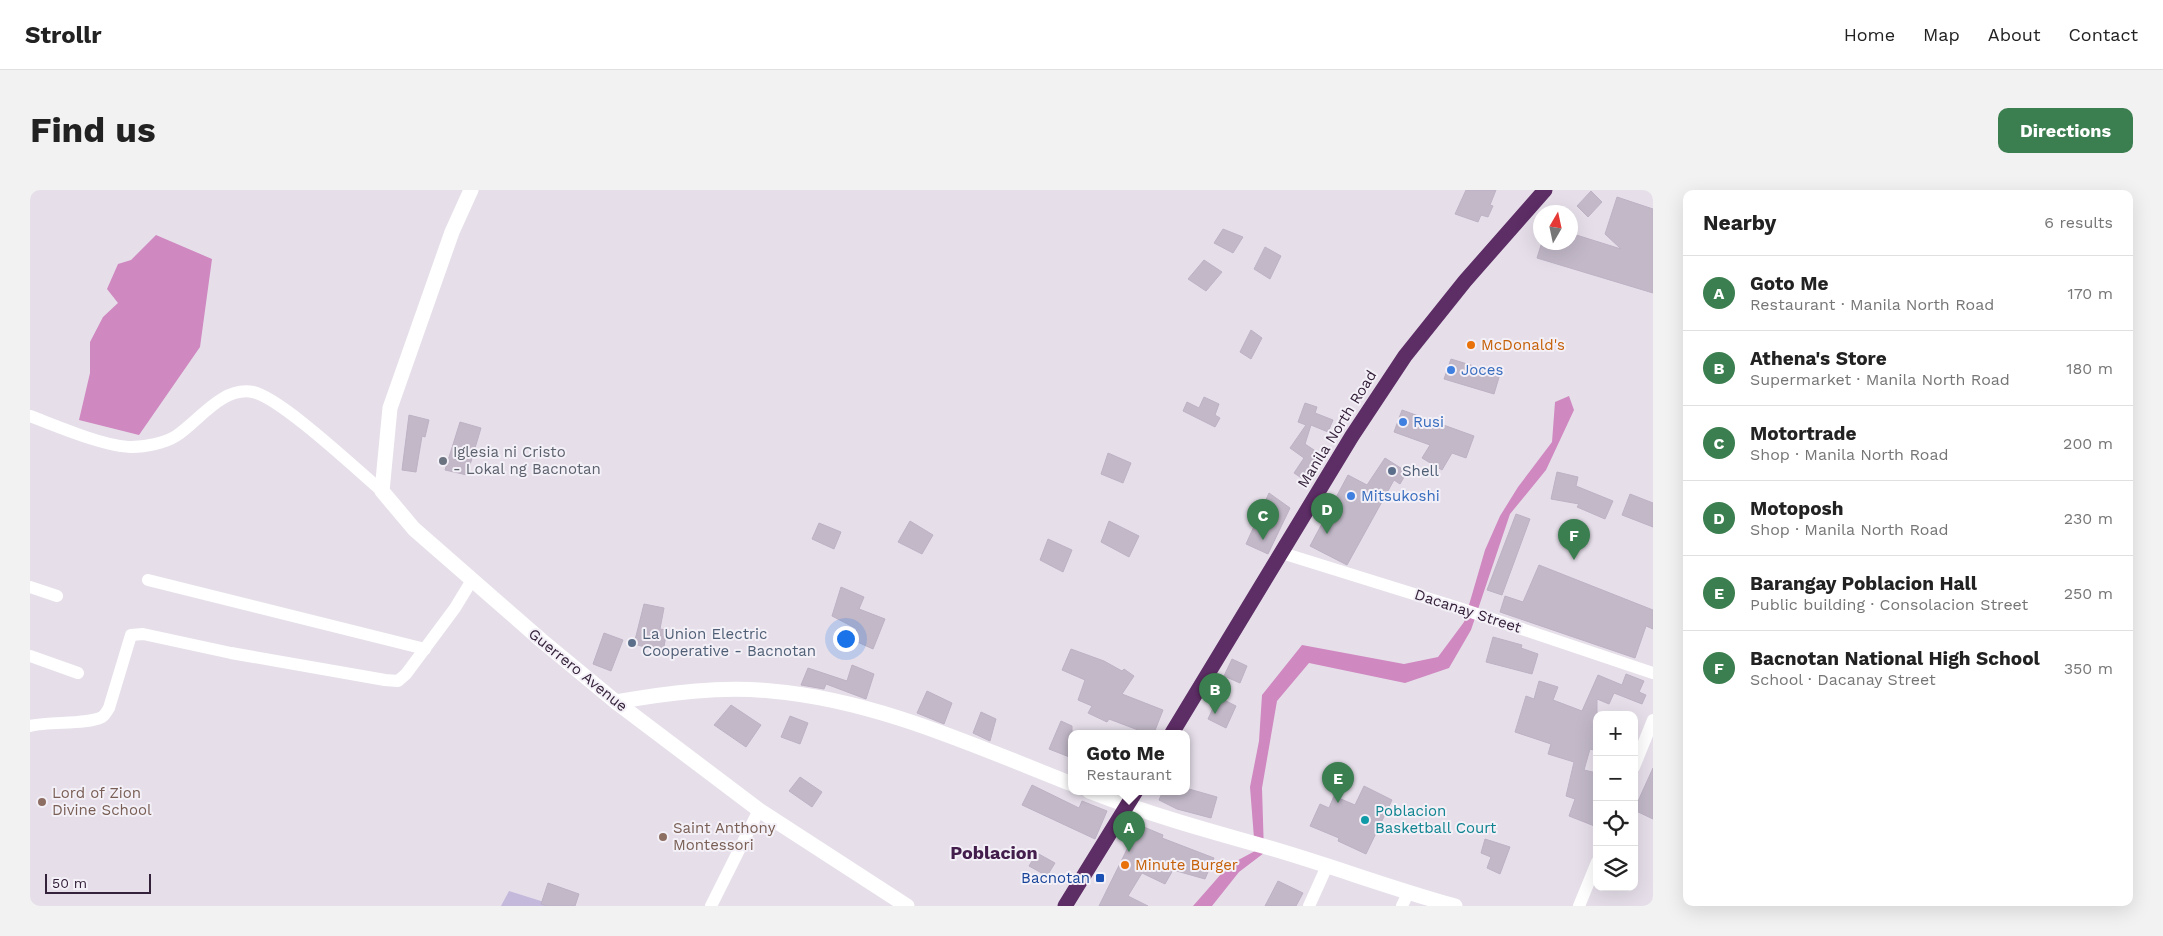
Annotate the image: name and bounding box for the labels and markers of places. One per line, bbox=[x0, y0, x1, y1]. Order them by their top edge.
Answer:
place label: McDonald's bbox=[1481, 336, 1565, 354]
marker: McDonald's bbox=[1465, 339, 1477, 351]
place label: Joces bbox=[1461, 361, 1503, 379]
marker: Joces bbox=[1445, 364, 1457, 376]
place label: Rusi bbox=[1413, 413, 1444, 431]
marker: Rusi bbox=[1397, 416, 1409, 428]
place label: Iglesia ni Cristo - Lokal ng Bacnotan bbox=[453, 443, 601, 478]
marker: Iglesia ni Cristo - Lokal ng Bacnotan bbox=[437, 455, 449, 467]
place label: Shell bbox=[1402, 462, 1439, 480]
marker: Shell bbox=[1386, 465, 1398, 477]
place label: Mitsukoshi bbox=[1361, 487, 1440, 505]
marker: Mitsukoshi bbox=[1345, 490, 1357, 502]
pin: D bbox=[1311, 493, 1343, 534]
pin: C bbox=[1247, 499, 1279, 540]
pin: F bbox=[1558, 519, 1590, 560]
place label: La Union Electric Cooperative - Bacnotan bbox=[642, 625, 816, 660]
marker: La Union Electric Cooperative - Bacnotan bbox=[626, 637, 638, 649]
pin: B bbox=[1199, 673, 1231, 714]
pin: E bbox=[1322, 762, 1354, 803]
place label: Lord of Zion Divine School bbox=[52, 784, 152, 819]
marker: Lord of Zion Divine School bbox=[36, 796, 48, 808]
place label: Poblacion Basketball Court bbox=[1375, 802, 1497, 837]
pin: A bbox=[1113, 811, 1145, 852]
marker: Poblacion Basketball Court bbox=[1359, 814, 1371, 826]
place label: Saint Anthony Montessori bbox=[673, 819, 776, 854]
marker: Saint Anthony Montessori bbox=[657, 831, 669, 843]
place label: Minute Burger bbox=[1135, 856, 1238, 874]
marker: Minute Burger bbox=[1119, 859, 1131, 871]
place label: Bacnotan bbox=[1021, 869, 1090, 887]
marker: Bacnotan bbox=[1094, 872, 1106, 884]

